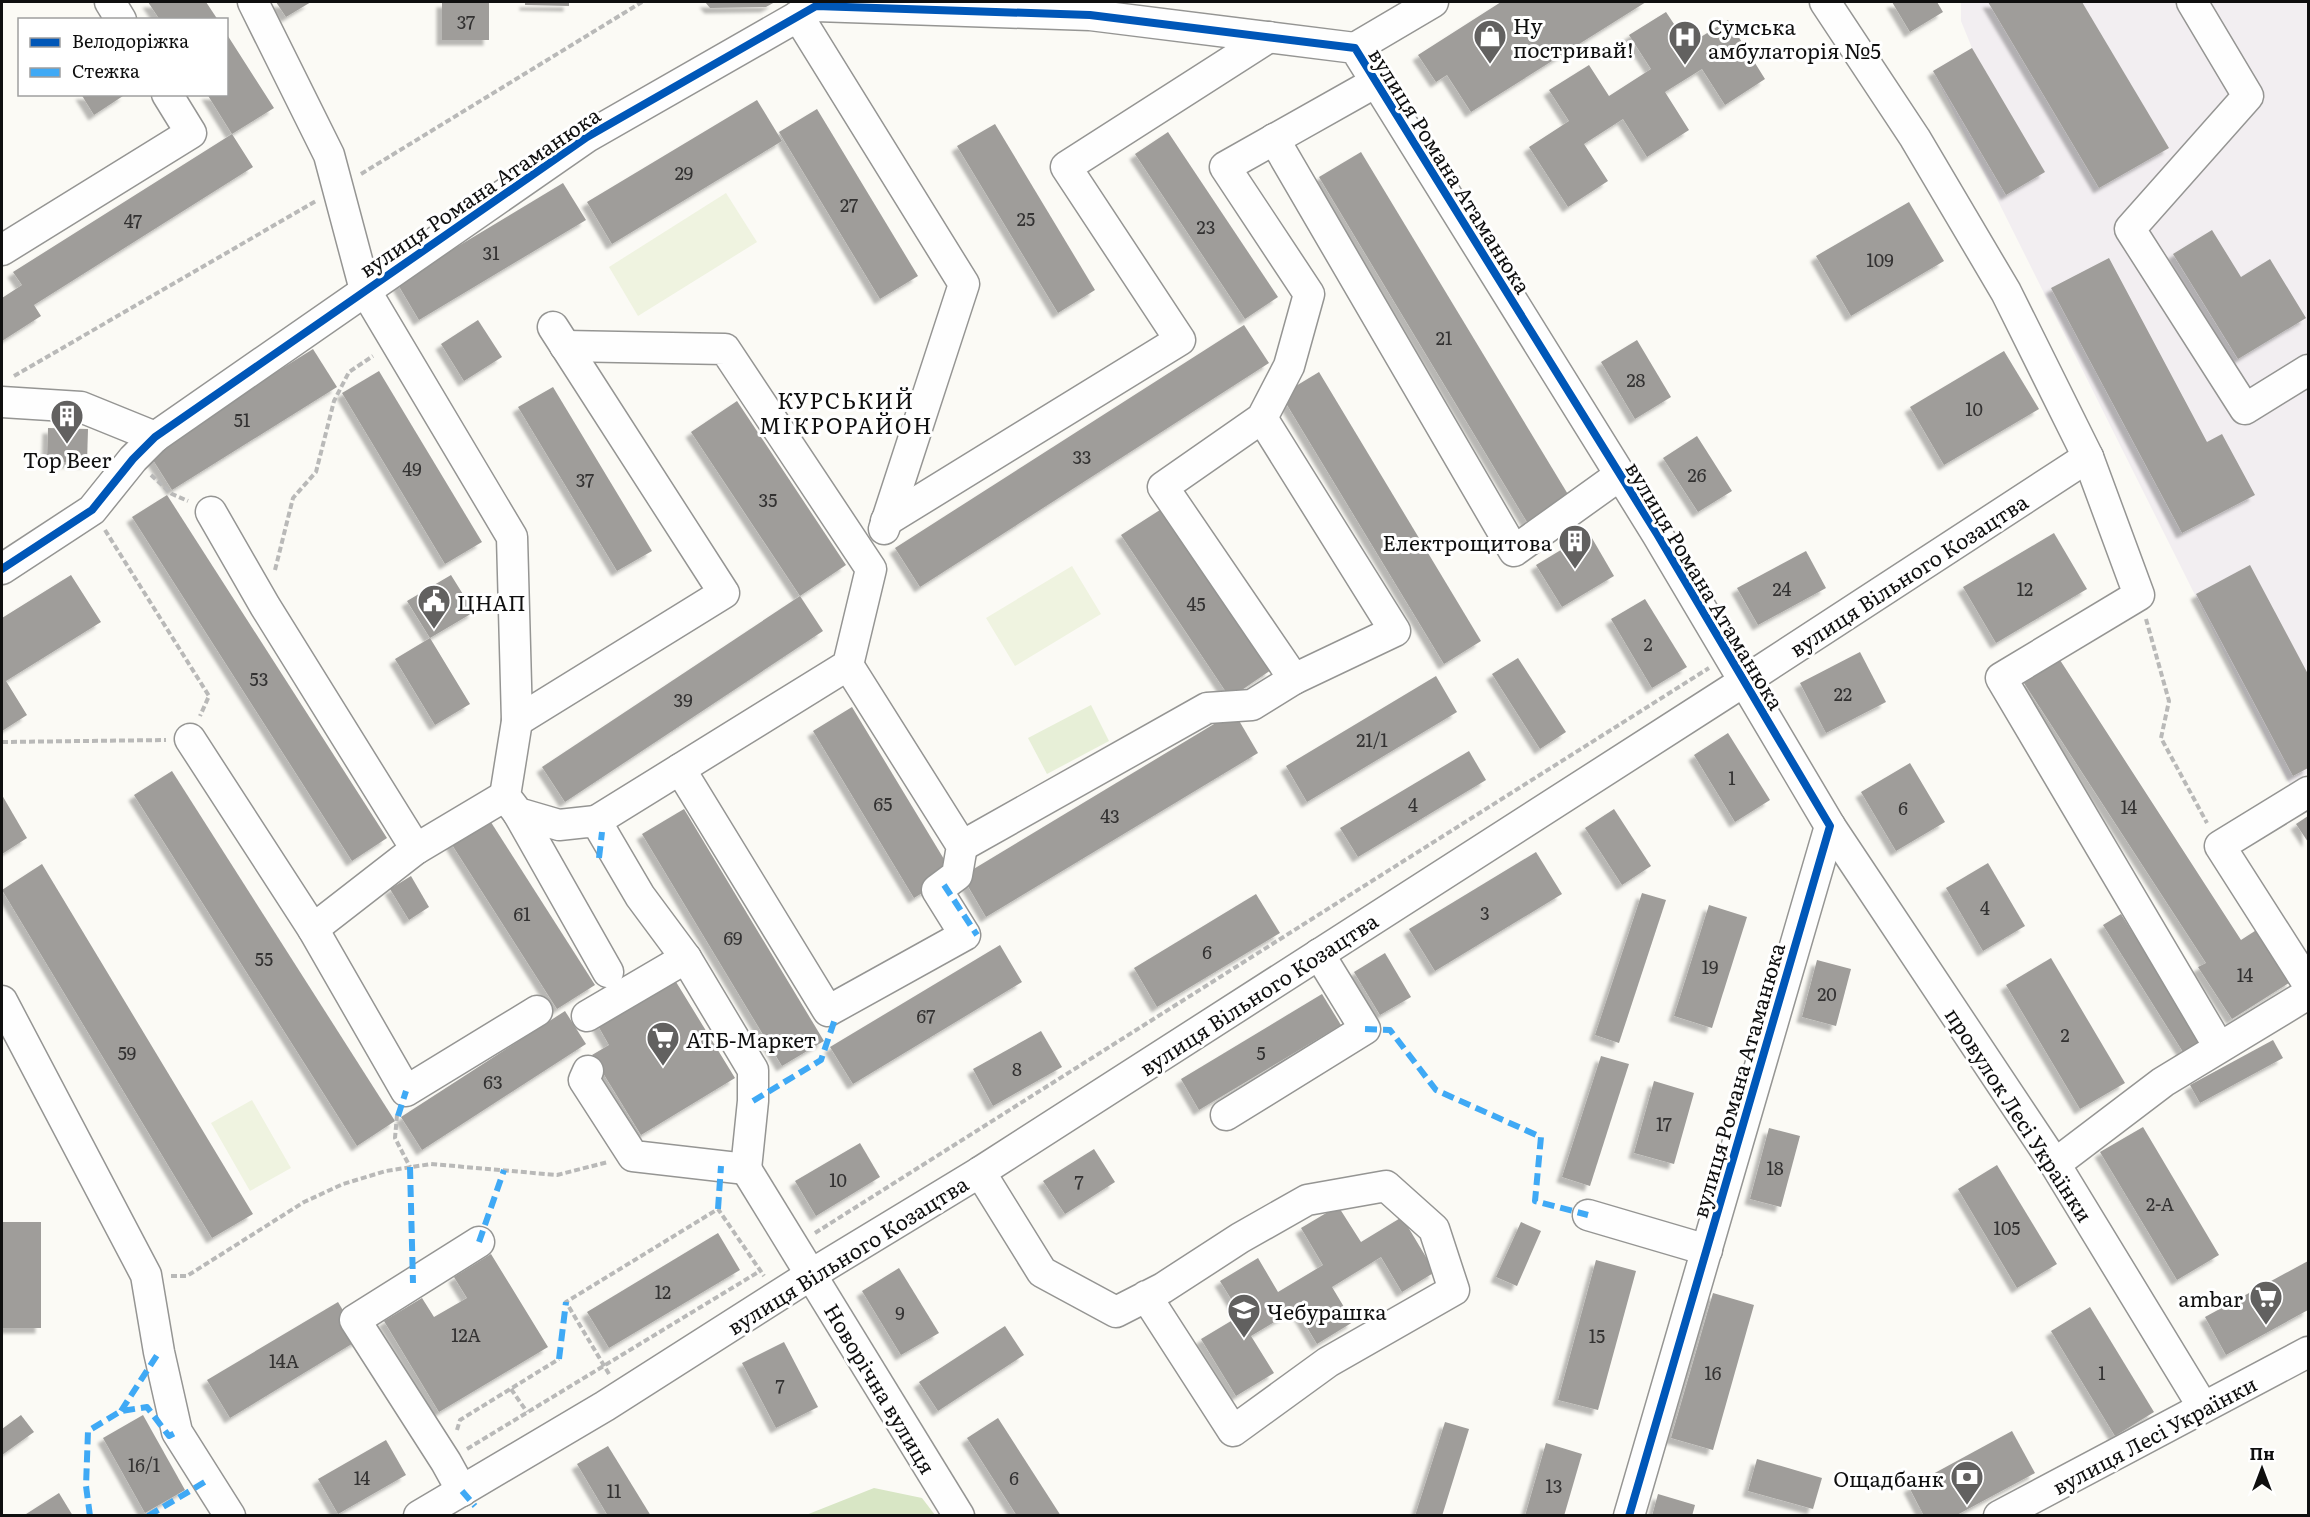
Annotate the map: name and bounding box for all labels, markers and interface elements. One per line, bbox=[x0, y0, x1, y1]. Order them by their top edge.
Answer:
house number: 37 bbox=[457, 8, 475, 35]
place label: Ну постривай! bbox=[1513, 9, 1634, 64]
place label: Сумська амбулаторія №5 bbox=[1708, 10, 1881, 65]
legend bbox=[18, 18, 228, 96]
shop icon: Ну постривай! bbox=[1472, 18, 1508, 65]
hospital icon: Сумська амбулаторія №5 bbox=[1667, 19, 1703, 66]
text: Велодоріжка bbox=[72, 27, 189, 54]
street label: вулиця Романа Атаманюка bbox=[1362, 41, 1540, 300]
text: Стежка bbox=[72, 57, 140, 84]
street label: вулиця Романа Атаманюка bbox=[352, 98, 606, 284]
house number: 29 bbox=[675, 159, 693, 186]
house number: 27 bbox=[840, 191, 858, 218]
house number: 25 bbox=[1017, 205, 1035, 232]
house number: 47 bbox=[124, 207, 142, 234]
house number: 23 bbox=[1197, 213, 1215, 240]
house number: 31 bbox=[482, 239, 500, 266]
house number: 109 bbox=[1866, 246, 1894, 273]
house number: 21 bbox=[1436, 324, 1452, 351]
house number: 28 bbox=[1626, 366, 1646, 393]
district label: КУРСЬКИЙ МІКРОРАЙОН bbox=[759, 383, 933, 441]
house number: 10 bbox=[1965, 395, 1983, 422]
building icon: Top Beer bbox=[49, 398, 85, 445]
house number: 51 bbox=[234, 406, 250, 433]
place label: Top Beer bbox=[23, 443, 111, 474]
house number: 33 bbox=[1073, 443, 1091, 470]
house number: 49 bbox=[402, 455, 422, 482]
street label: вулиця Романа Атаманюка bbox=[1619, 455, 1793, 716]
house number: 26 bbox=[1688, 461, 1707, 488]
house number: 37 bbox=[576, 466, 594, 493]
street label: вулиця Вільного Козацтва bbox=[1783, 485, 2034, 663]
house number: 35 bbox=[759, 486, 777, 513]
building icon: Електрощитова bbox=[1557, 523, 1593, 570]
place label: Електрощитова bbox=[1382, 526, 1553, 557]
house number: 24 bbox=[1772, 575, 1792, 602]
house number: 12 bbox=[2017, 575, 2033, 602]
public building icon: ЦНАП bbox=[416, 583, 452, 630]
place label: ЦНАП bbox=[457, 586, 526, 617]
house number: 45 bbox=[1186, 590, 1206, 617]
house number: 2 bbox=[1643, 630, 1653, 657]
house number: 53 bbox=[250, 665, 268, 692]
house number: 22 bbox=[1834, 680, 1852, 707]
house number: 39 bbox=[673, 686, 693, 713]
house number: 21/1 bbox=[1356, 726, 1388, 753]
house number: 1 bbox=[1728, 764, 1736, 791]
house number: 65 bbox=[874, 790, 892, 817]
house number: 4 bbox=[1408, 791, 1418, 818]
house number: 14 bbox=[2121, 793, 2137, 820]
house number: 6 bbox=[1898, 794, 1908, 821]
house number: 43 bbox=[1100, 802, 1120, 829]
house number: 4 bbox=[1980, 894, 1990, 921]
house number: 3 bbox=[1480, 899, 1490, 926]
house number: 61 bbox=[514, 900, 531, 927]
street label: вулиця Вільного Козацтва bbox=[1133, 904, 1384, 1082]
house number: 69 bbox=[723, 924, 743, 951]
house number: 6 bbox=[1202, 938, 1212, 965]
street label: вулиця Романа Атаманюка bbox=[1683, 938, 1791, 1221]
house number: 55 bbox=[255, 945, 273, 972]
house number: 19 bbox=[1702, 953, 1718, 980]
house number: 14 bbox=[2237, 961, 2253, 988]
house number: 20 bbox=[1817, 980, 1837, 1007]
street label: провулок Лесі Українки bbox=[1939, 1001, 2101, 1227]
house number: 67 bbox=[917, 1002, 935, 1029]
supermarket icon: АТБ-Маркет bbox=[645, 1020, 681, 1067]
house number: 2 bbox=[2060, 1021, 2070, 1048]
place label: АТБ-Маркет bbox=[686, 1023, 816, 1054]
house number: 59 bbox=[118, 1039, 136, 1066]
house number: 5 bbox=[1256, 1039, 1266, 1066]
house number: 8 bbox=[1012, 1055, 1022, 1082]
house number: 63 bbox=[483, 1068, 503, 1095]
house number: 17 bbox=[1656, 1110, 1672, 1137]
house number: 18 bbox=[1766, 1154, 1784, 1181]
house number: 10 bbox=[829, 1166, 847, 1193]
street label: вулиця Вільного Козацтва bbox=[721, 1167, 974, 1341]
house number: 7 bbox=[1074, 1168, 1084, 1195]
house number: 2-А bbox=[2146, 1190, 2174, 1217]
house number: 105 bbox=[1994, 1214, 2020, 1241]
house number: 12 bbox=[655, 1278, 671, 1305]
supermarket icon: ambar bbox=[2248, 1279, 2284, 1326]
place label: ambar bbox=[2178, 1282, 2243, 1313]
school or university icon: Чебурашка bbox=[1226, 1292, 1262, 1339]
place label: Чебурашка bbox=[1267, 1295, 1387, 1326]
street label: Новорічна вулиця bbox=[818, 1297, 944, 1479]
house number: 9 bbox=[895, 1299, 905, 1326]
house number: 12А bbox=[451, 1321, 481, 1348]
house number: 15 bbox=[1589, 1322, 1605, 1349]
house number: 14А bbox=[269, 1347, 299, 1374]
house number: 16 bbox=[1705, 1359, 1722, 1386]
house number: 1 bbox=[2098, 1359, 2106, 1386]
street label: вулиця Лесі Українки bbox=[2046, 1367, 2262, 1501]
house number: 7 bbox=[775, 1372, 785, 1399]
north arrow bbox=[2232, 1439, 2292, 1499]
text: Пн bbox=[2250, 1441, 2274, 1465]
house number: 16/1 bbox=[128, 1451, 160, 1478]
bank icon: Ощадбанк bbox=[1949, 1459, 1985, 1506]
place label: Ощадбанк bbox=[1833, 1462, 1945, 1493]
house number: 14 bbox=[354, 1464, 370, 1491]
house number: 6 bbox=[1009, 1464, 1019, 1491]
house number: 13 bbox=[1545, 1472, 1563, 1499]
house number: 11 bbox=[607, 1477, 621, 1504]

